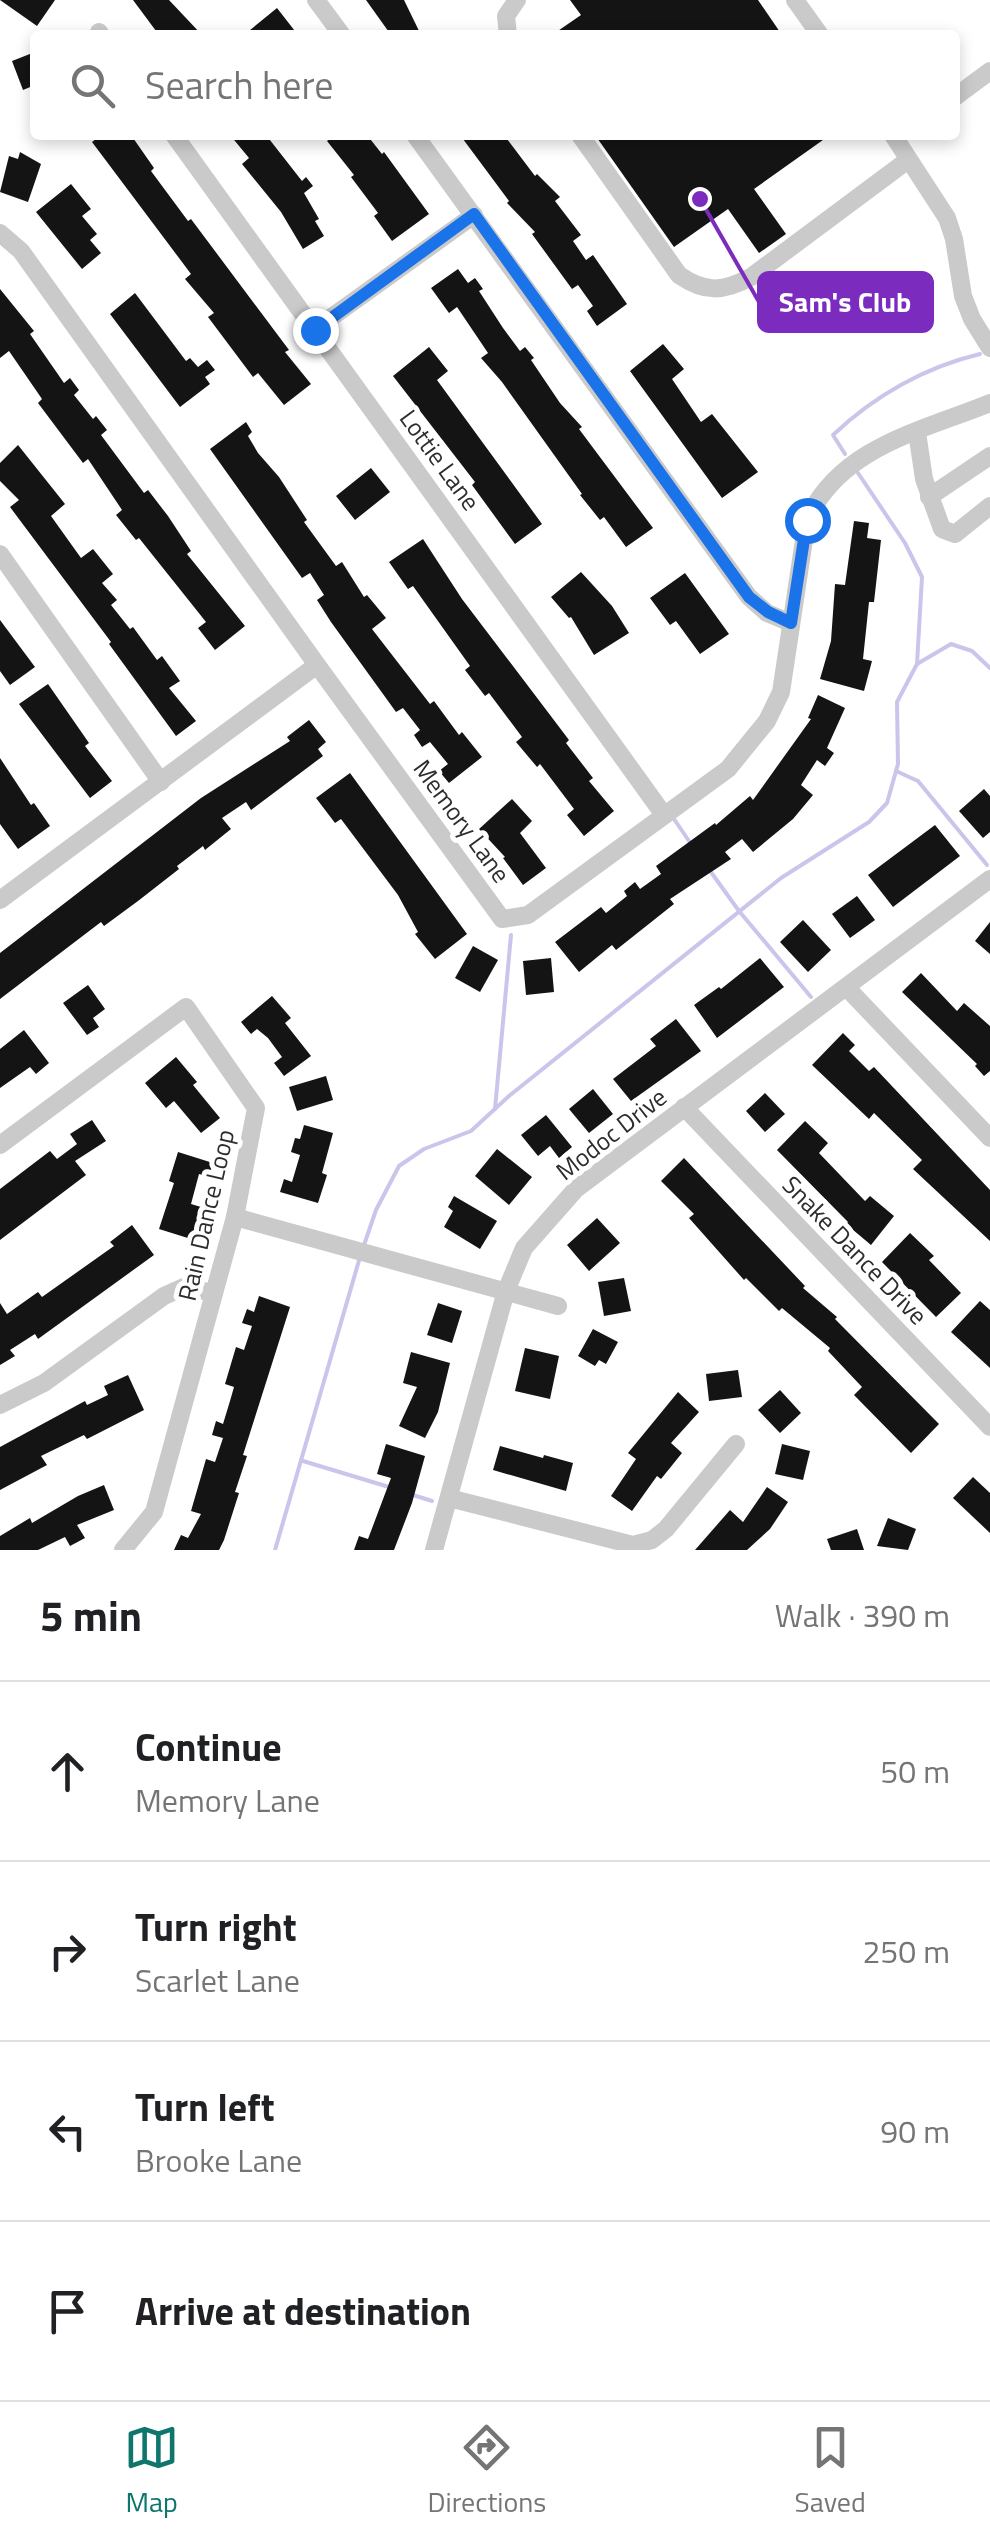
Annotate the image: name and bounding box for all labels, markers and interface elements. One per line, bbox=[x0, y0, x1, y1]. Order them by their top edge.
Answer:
search box bbox=[30, 30, 960, 140]
text: Search here bbox=[145, 56, 333, 114]
icon: search bbox=[65, 58, 120, 113]
callout: Sam's Club bbox=[759, 273, 932, 331]
text: Sam's Club bbox=[779, 280, 911, 323]
route end bbox=[293, 308, 339, 354]
street label: Lottie Lane bbox=[390, 402, 490, 518]
route start bbox=[785, 498, 831, 544]
street label: Memory Lane bbox=[404, 751, 520, 891]
street label: Modoc Drive bbox=[547, 1079, 675, 1189]
street label: Rain Dance Loop bbox=[168, 1126, 244, 1304]
street label: Snake Dance Drive bbox=[774, 1167, 936, 1333]
text: 5 min bbox=[40, 1583, 142, 1647]
text: Walk · 390 m bbox=[775, 1591, 950, 1639]
text: Continue bbox=[135, 1718, 282, 1776]
icon: ahead bbox=[40, 1744, 95, 1799]
text: 50 m bbox=[880, 1747, 950, 1795]
text: Memory Lane bbox=[135, 1776, 320, 1824]
text: Turn right bbox=[135, 1898, 297, 1956]
icon: right bbox=[40, 1924, 95, 1979]
text: 250 m bbox=[862, 1927, 950, 1975]
text: Scarlet Lane bbox=[135, 1956, 300, 2004]
text: Turn left bbox=[135, 2078, 275, 2136]
icon: left bbox=[40, 2104, 95, 2159]
text: 90 m bbox=[880, 2107, 950, 2155]
text: Brooke Lane bbox=[135, 2136, 302, 2184]
text: Arrive at destination bbox=[135, 2282, 471, 2340]
icon: arrive bbox=[40, 2284, 95, 2339]
tab: Map bbox=[124, 2420, 179, 2523]
tab: Directions bbox=[427, 2420, 546, 2523]
tab: Saved bbox=[795, 2420, 866, 2523]

